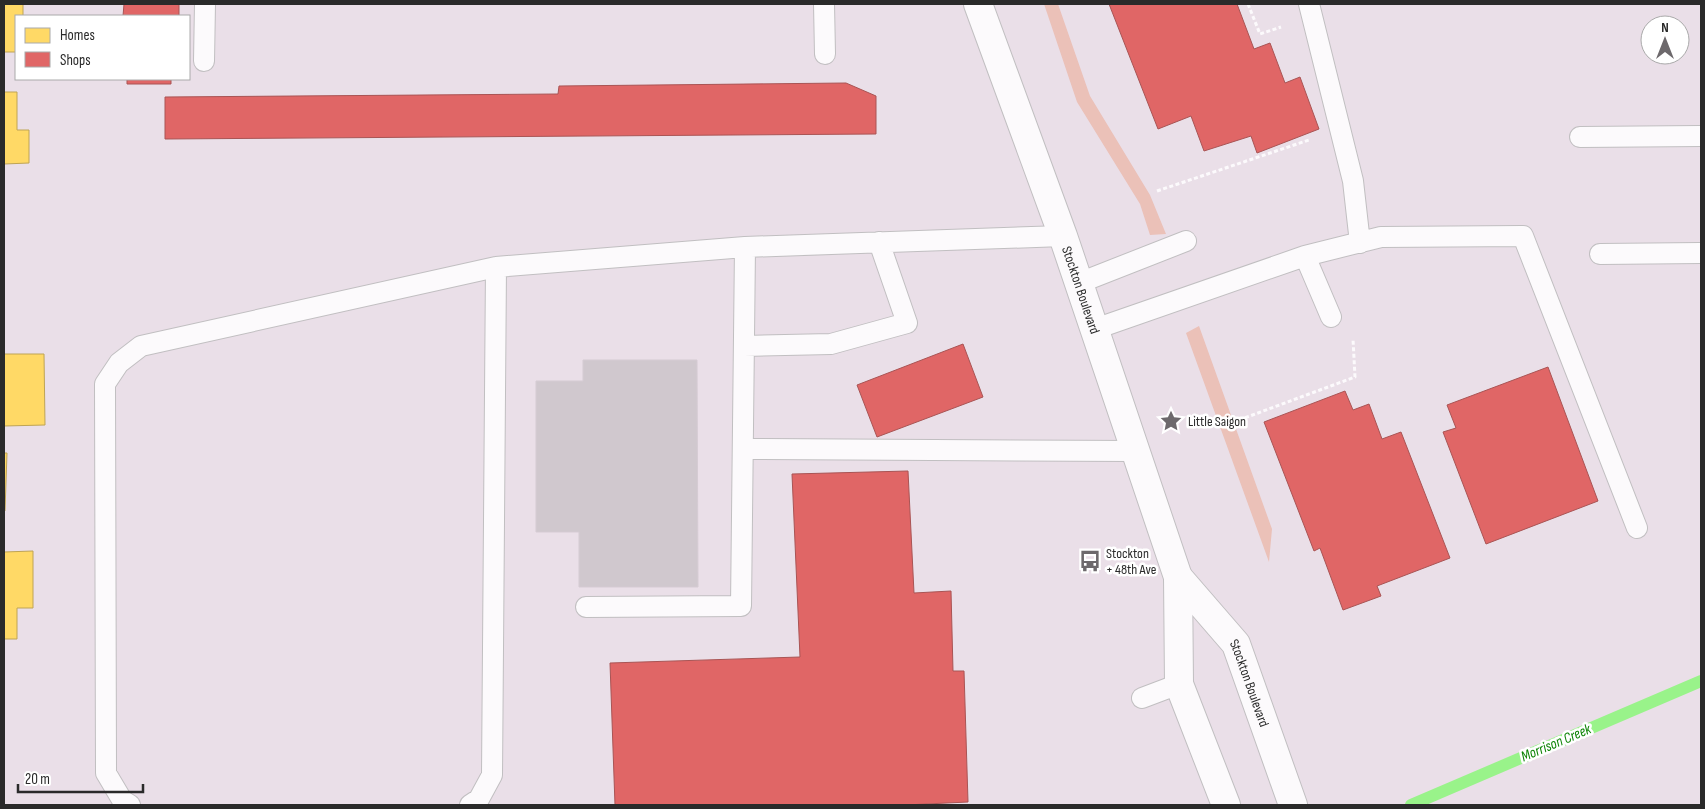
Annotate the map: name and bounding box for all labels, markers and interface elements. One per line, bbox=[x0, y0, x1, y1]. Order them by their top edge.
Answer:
legend bbox=[15, 15, 190, 80]
north arrow bbox=[1640, 15, 1690, 65]
text: N bbox=[1661, 19, 1669, 36]
text: Homes bbox=[60, 26, 95, 45]
text: Shops bbox=[60, 51, 91, 70]
street label: Stockton Boulevard bbox=[1059, 244, 1104, 336]
place icon: Little Saigon bbox=[1158, 408, 1184, 434]
place label: Little Saigon bbox=[1188, 413, 1246, 430]
place label: Stockton + 48th Ave bbox=[1106, 545, 1156, 578]
bus stop icon: Stockton + 48th Ave bbox=[1077, 548, 1103, 574]
street label: Stockton Boulevard bbox=[1227, 635, 1273, 729]
water label: Morrison Creek bbox=[1518, 720, 1594, 766]
scale bar bbox=[18, 762, 142, 794]
text: 20 m bbox=[25, 770, 50, 789]

